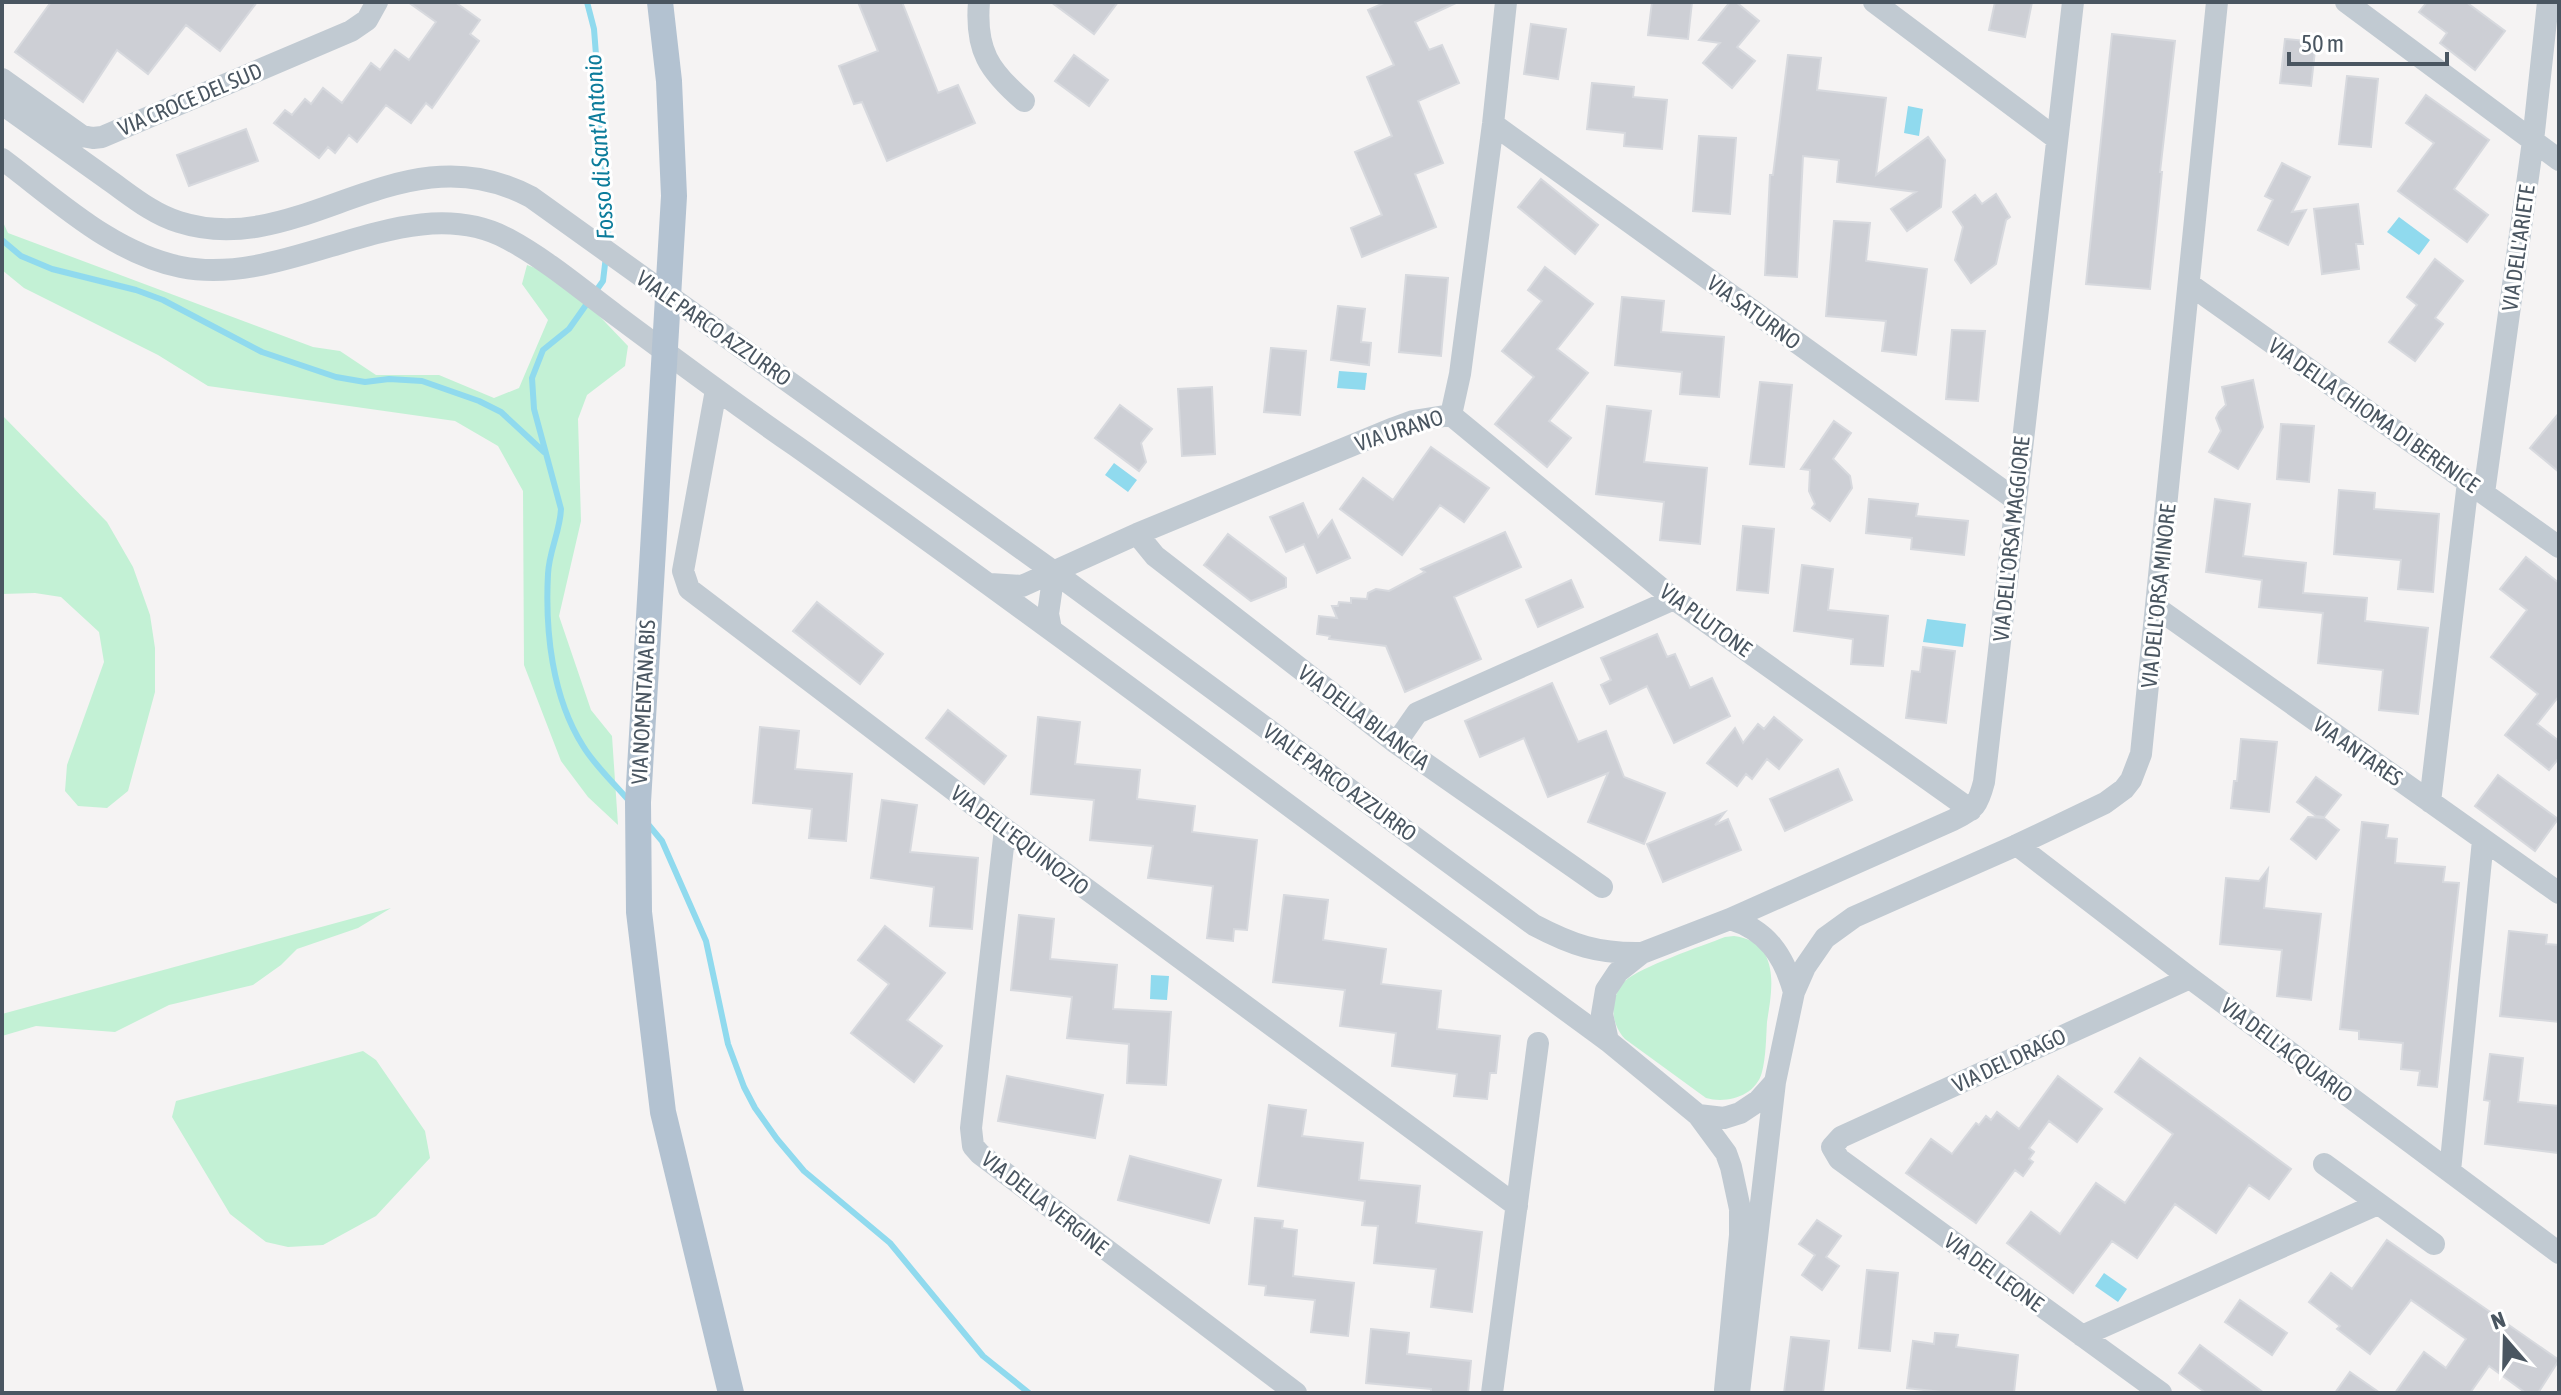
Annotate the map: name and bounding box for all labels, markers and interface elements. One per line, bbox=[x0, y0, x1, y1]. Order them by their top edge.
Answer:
scale bar bbox=[2289, 16, 2447, 66]
text: 50 m bbox=[2301, 30, 2344, 57]
water label: Fosso di Sant'Antonio bbox=[579, 53, 619, 241]
street label: VIA CROCE DEL SUD bbox=[114, 57, 266, 141]
street label: VIA DELL'ARIETE bbox=[2496, 183, 2540, 313]
street label: VIALE PARCO AZZURRO bbox=[632, 265, 796, 391]
street label: VIA SATURNO bbox=[1702, 270, 1806, 354]
street label: VIA DELLA CHIOMA DI BERENICE bbox=[2264, 332, 2485, 498]
street label: VIA URANO bbox=[1352, 404, 1446, 456]
street label: VIA DELL'ORSA MAGGIORE bbox=[1987, 435, 2035, 643]
street label: VIA DELL'ORSA MINORE bbox=[2135, 502, 2181, 689]
street label: VIA PLUTONE bbox=[1655, 578, 1757, 662]
street label: VIA NOMENTANA BIS bbox=[626, 619, 660, 785]
street label: VIA DELLA BILANCIA bbox=[1293, 659, 1435, 775]
street label: VIA ANTARES bbox=[2308, 711, 2408, 791]
street label: VIALE PARCO AZZURRO bbox=[1258, 718, 1422, 846]
street label: VIA DELL'EQUINOZIO bbox=[946, 780, 1094, 900]
street label: VIA DELL'ACQUARIO bbox=[2216, 992, 2358, 1108]
street label: VIA DEL DRAGO bbox=[1948, 1022, 2070, 1098]
street label: VIA DELLA VERGINE bbox=[977, 1146, 1114, 1261]
street label: VIA DEL LEONE bbox=[1939, 1227, 2049, 1317]
north arrow bbox=[2465, 1299, 2545, 1379]
text: N bbox=[2488, 1306, 2509, 1335]

